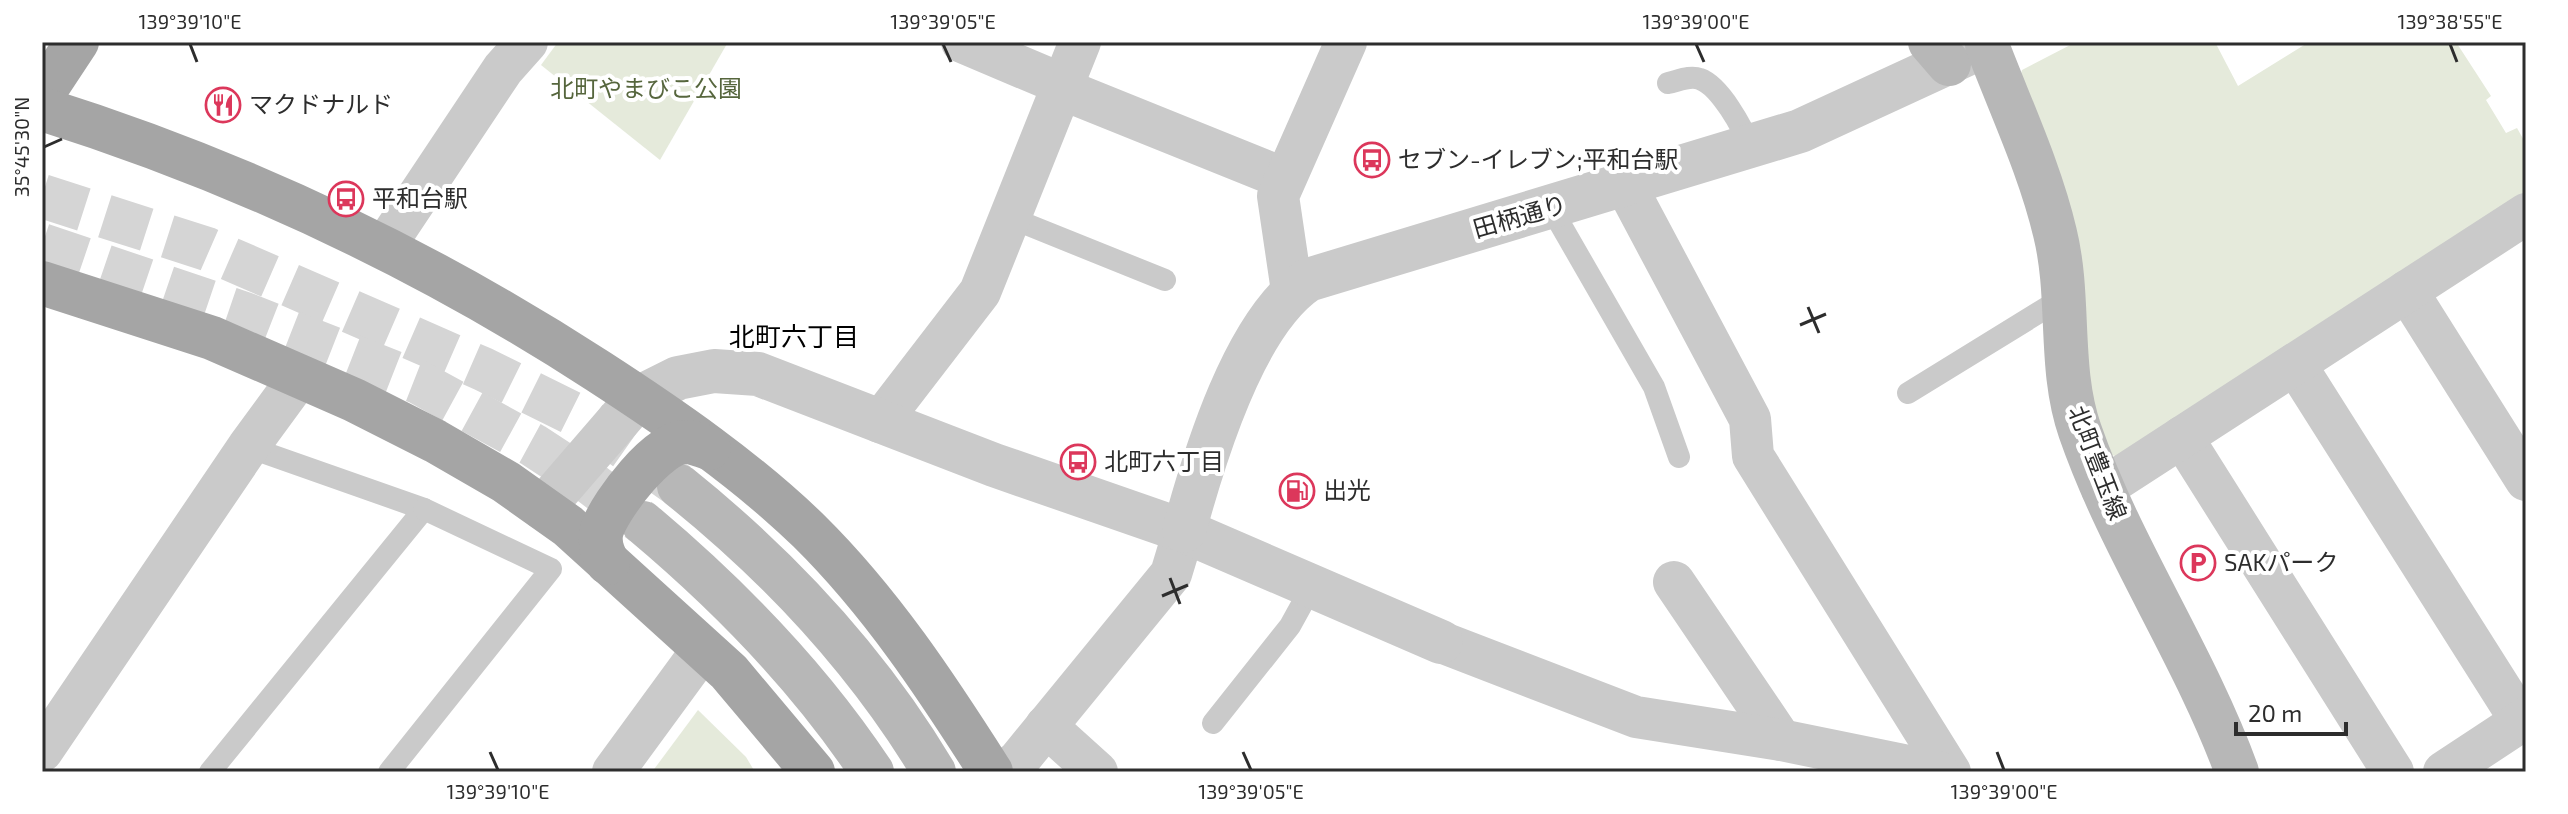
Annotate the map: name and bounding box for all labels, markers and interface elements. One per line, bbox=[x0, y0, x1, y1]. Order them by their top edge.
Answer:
text: 139°39'10"E bbox=[139, 9, 241, 33]
text: 139°39'05"E bbox=[890, 9, 996, 33]
text: 139°39'00"E bbox=[1643, 9, 1749, 33]
text: 139°38'55"E bbox=[2398, 9, 2502, 33]
park label: 北町やまびこ公園 bbox=[550, 73, 742, 102]
restaurant icon: マクドナルド bbox=[204, 86, 242, 124]
place label: マクドナルド bbox=[249, 89, 393, 118]
text: 35°45'30"N bbox=[9, 97, 33, 197]
bus stop icon: セブン-イレブン;平和台駅 bbox=[1353, 141, 1391, 179]
place label: セブン-イレブン;平和台駅 bbox=[1398, 144, 1678, 173]
bus stop icon: 平和台駅 bbox=[327, 180, 365, 218]
place label: 平和台駅 bbox=[372, 183, 468, 212]
street label: 田柄通り bbox=[1469, 188, 1570, 243]
district label: 北町六丁目 bbox=[729, 320, 859, 351]
street label: 北町豊玉線 bbox=[2063, 401, 2133, 524]
bus stop icon: 北町六丁目 bbox=[1059, 443, 1097, 481]
place label: 北町六丁目 bbox=[1104, 446, 1224, 475]
fuel station icon: 出光 bbox=[1278, 472, 1316, 510]
place label: 出光 bbox=[1323, 475, 1371, 504]
parking icon: SAKパーク bbox=[2179, 544, 2217, 582]
place label: SAKパーク bbox=[2224, 547, 2339, 576]
scale bar bbox=[2236, 686, 2346, 736]
text: 20 m bbox=[2248, 698, 2302, 727]
text: 139°39'10"E bbox=[447, 779, 549, 803]
text: 139°39'05"E bbox=[1198, 779, 1304, 803]
text: 139°39'00"E bbox=[1951, 779, 2057, 803]

